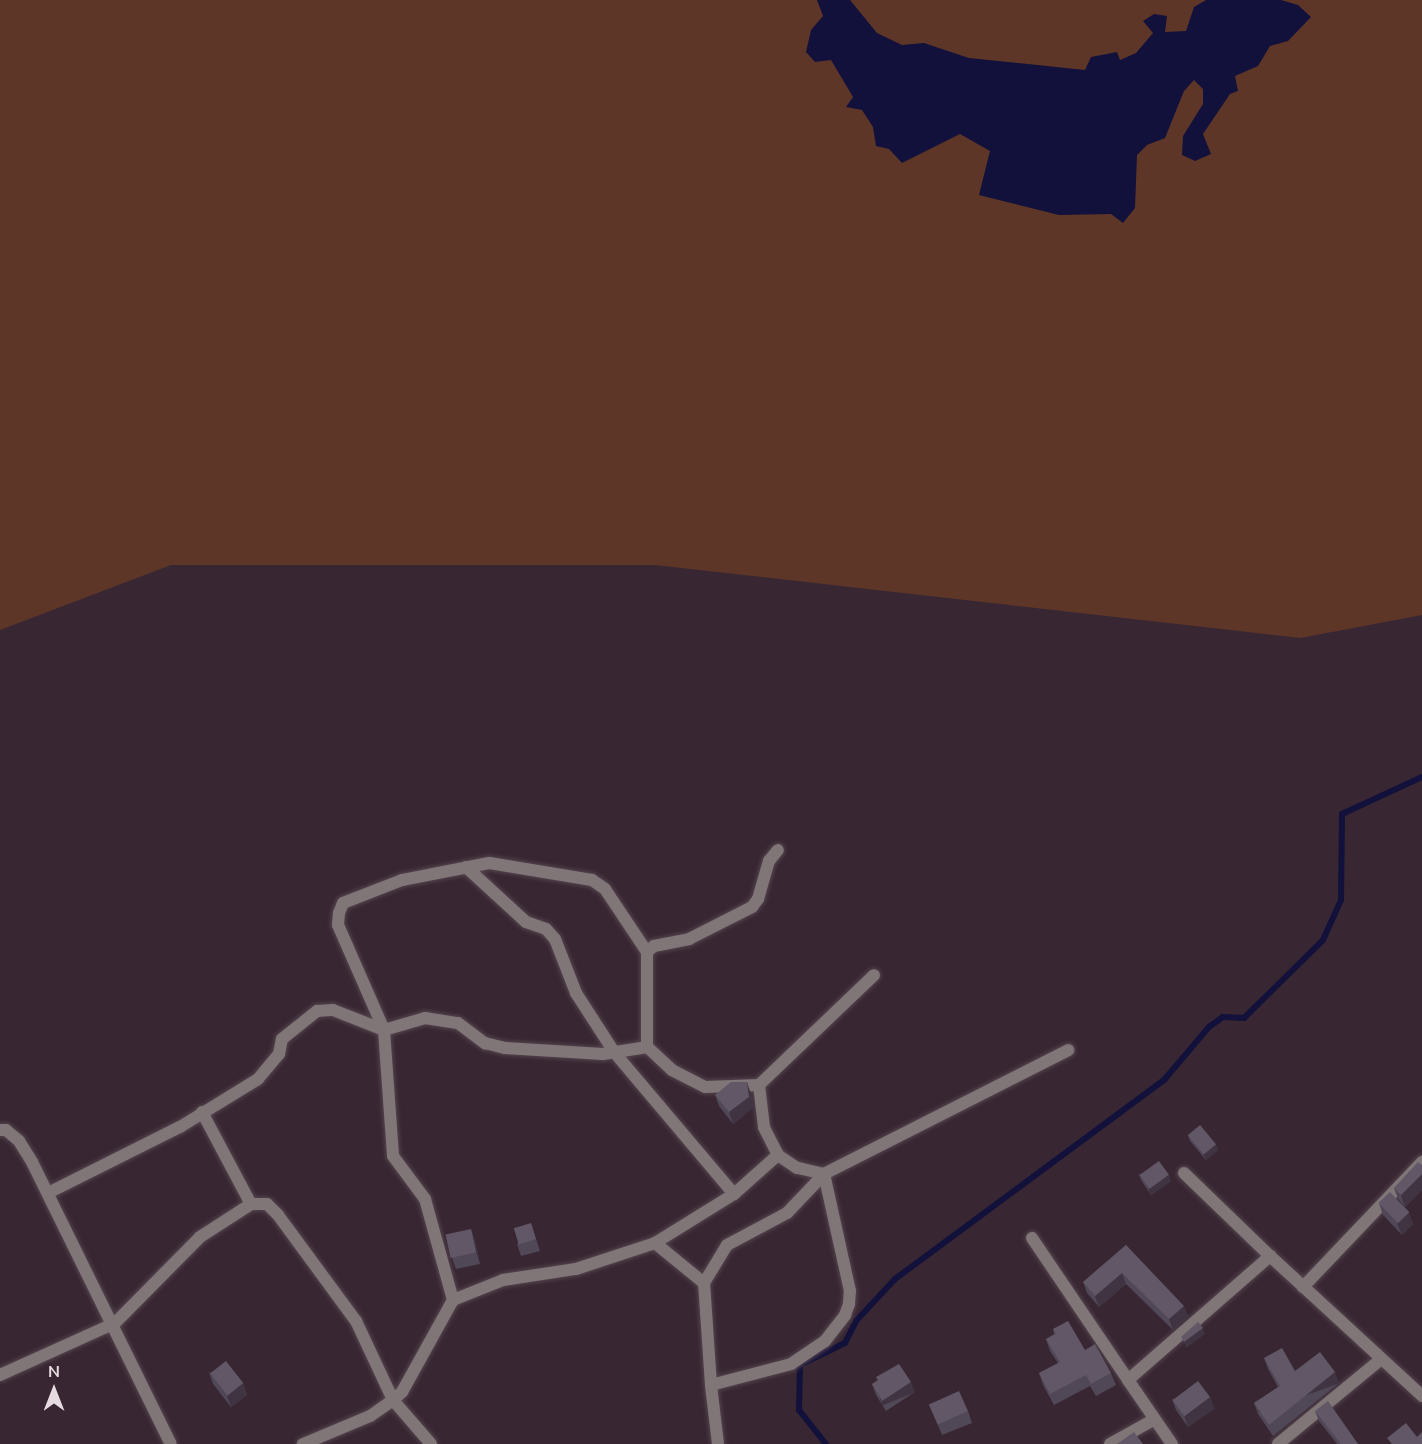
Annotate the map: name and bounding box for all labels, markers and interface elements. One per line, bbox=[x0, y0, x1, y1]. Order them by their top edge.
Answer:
north arrow bbox=[24, 1360, 84, 1420]
text: N bbox=[48, 1361, 60, 1383]

